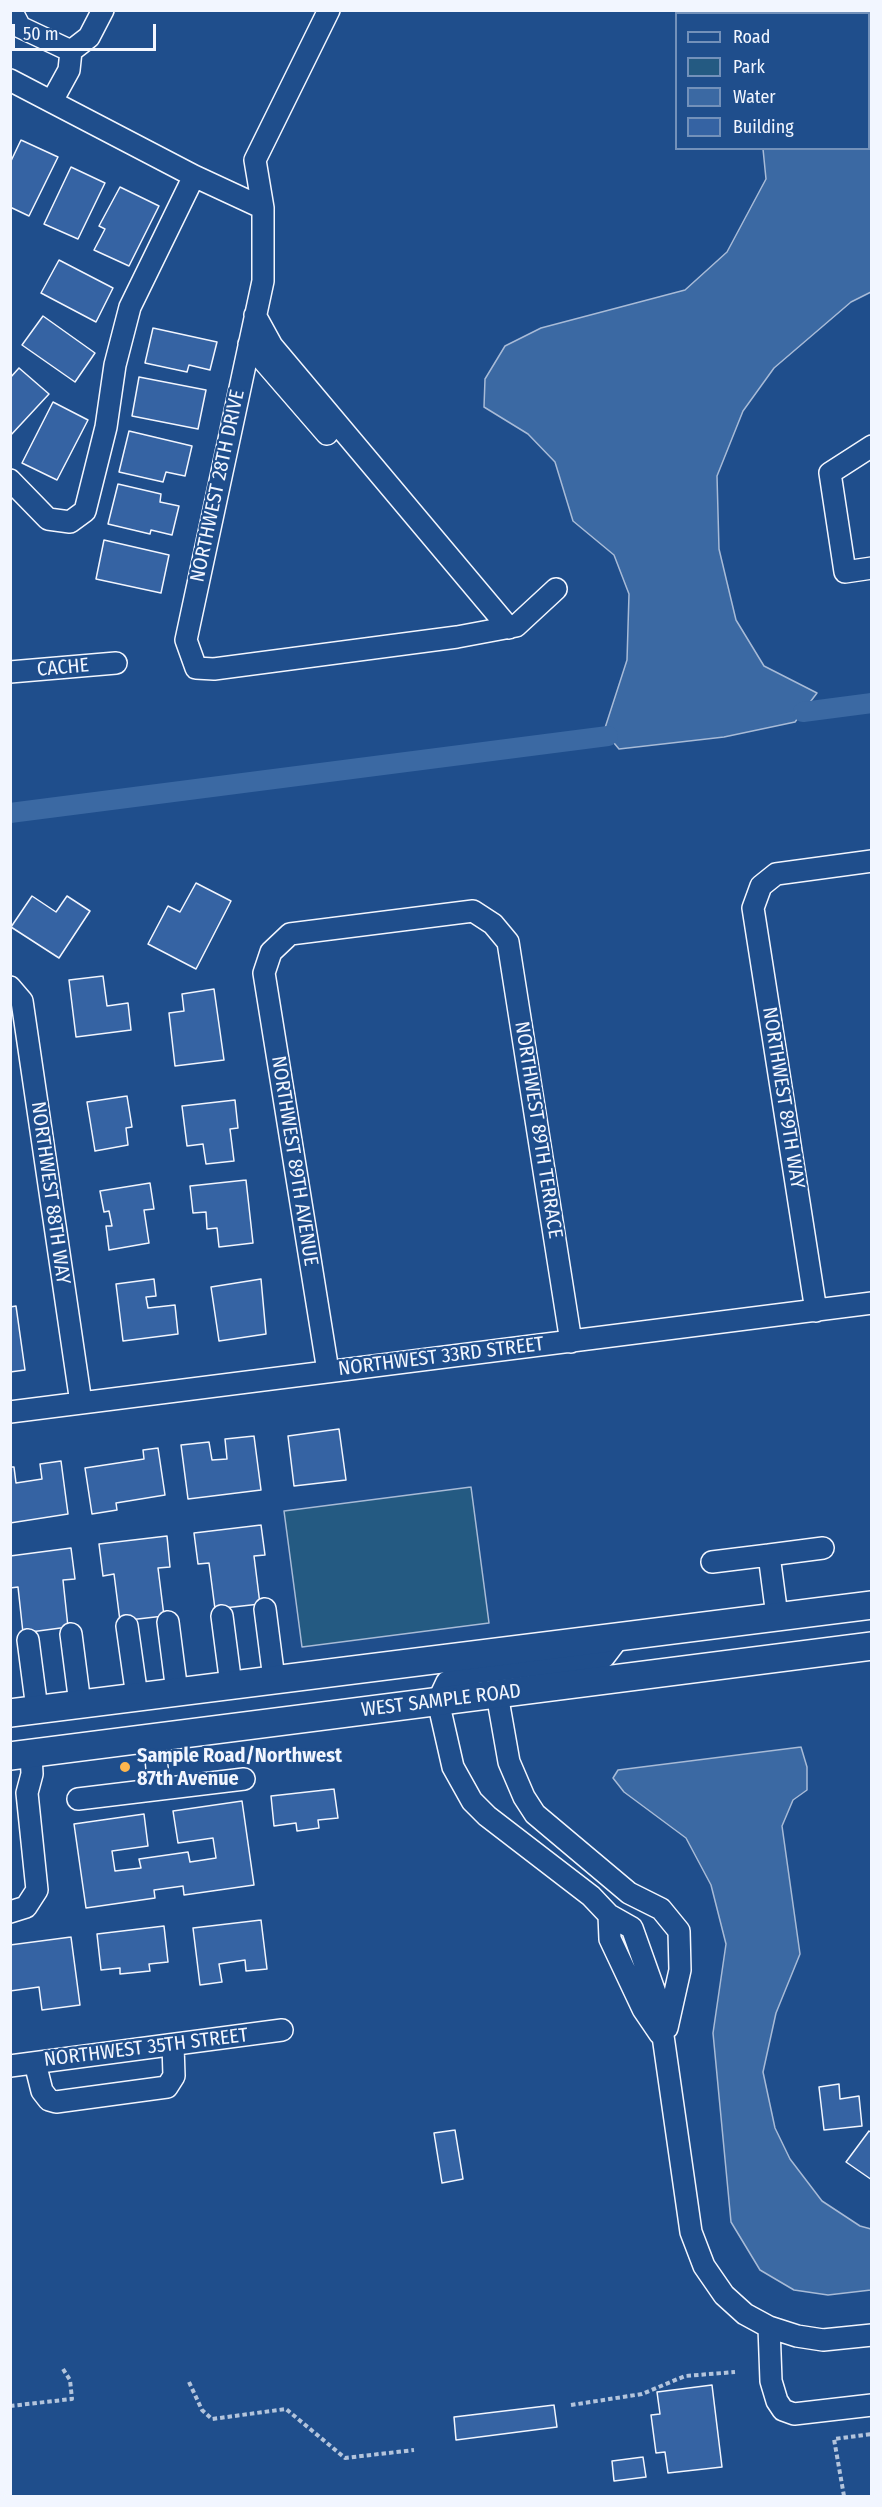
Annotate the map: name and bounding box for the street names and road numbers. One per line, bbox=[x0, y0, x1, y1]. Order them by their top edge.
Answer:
street label: NORTHWEST 28TH DRIVE bbox=[186, 388, 250, 584]
street label: CACHE bbox=[36, 654, 90, 682]
street label: NORTHWEST 89TH WAY bbox=[757, 1005, 809, 1191]
street label: NORTHWEST 89TH TERRACE bbox=[509, 1020, 567, 1240]
street label: NORTHWEST 89TH AVENUE bbox=[266, 1054, 322, 1268]
street label: NORTHWEST 88TH WAY bbox=[25, 1100, 75, 1286]
street label: NORTHWEST 33RD STREET bbox=[337, 1332, 545, 1382]
street label: WEST SAMPLE ROAD bbox=[360, 1679, 522, 1723]
street label: NORTHWEST 35TH STREET bbox=[43, 2024, 249, 2072]

